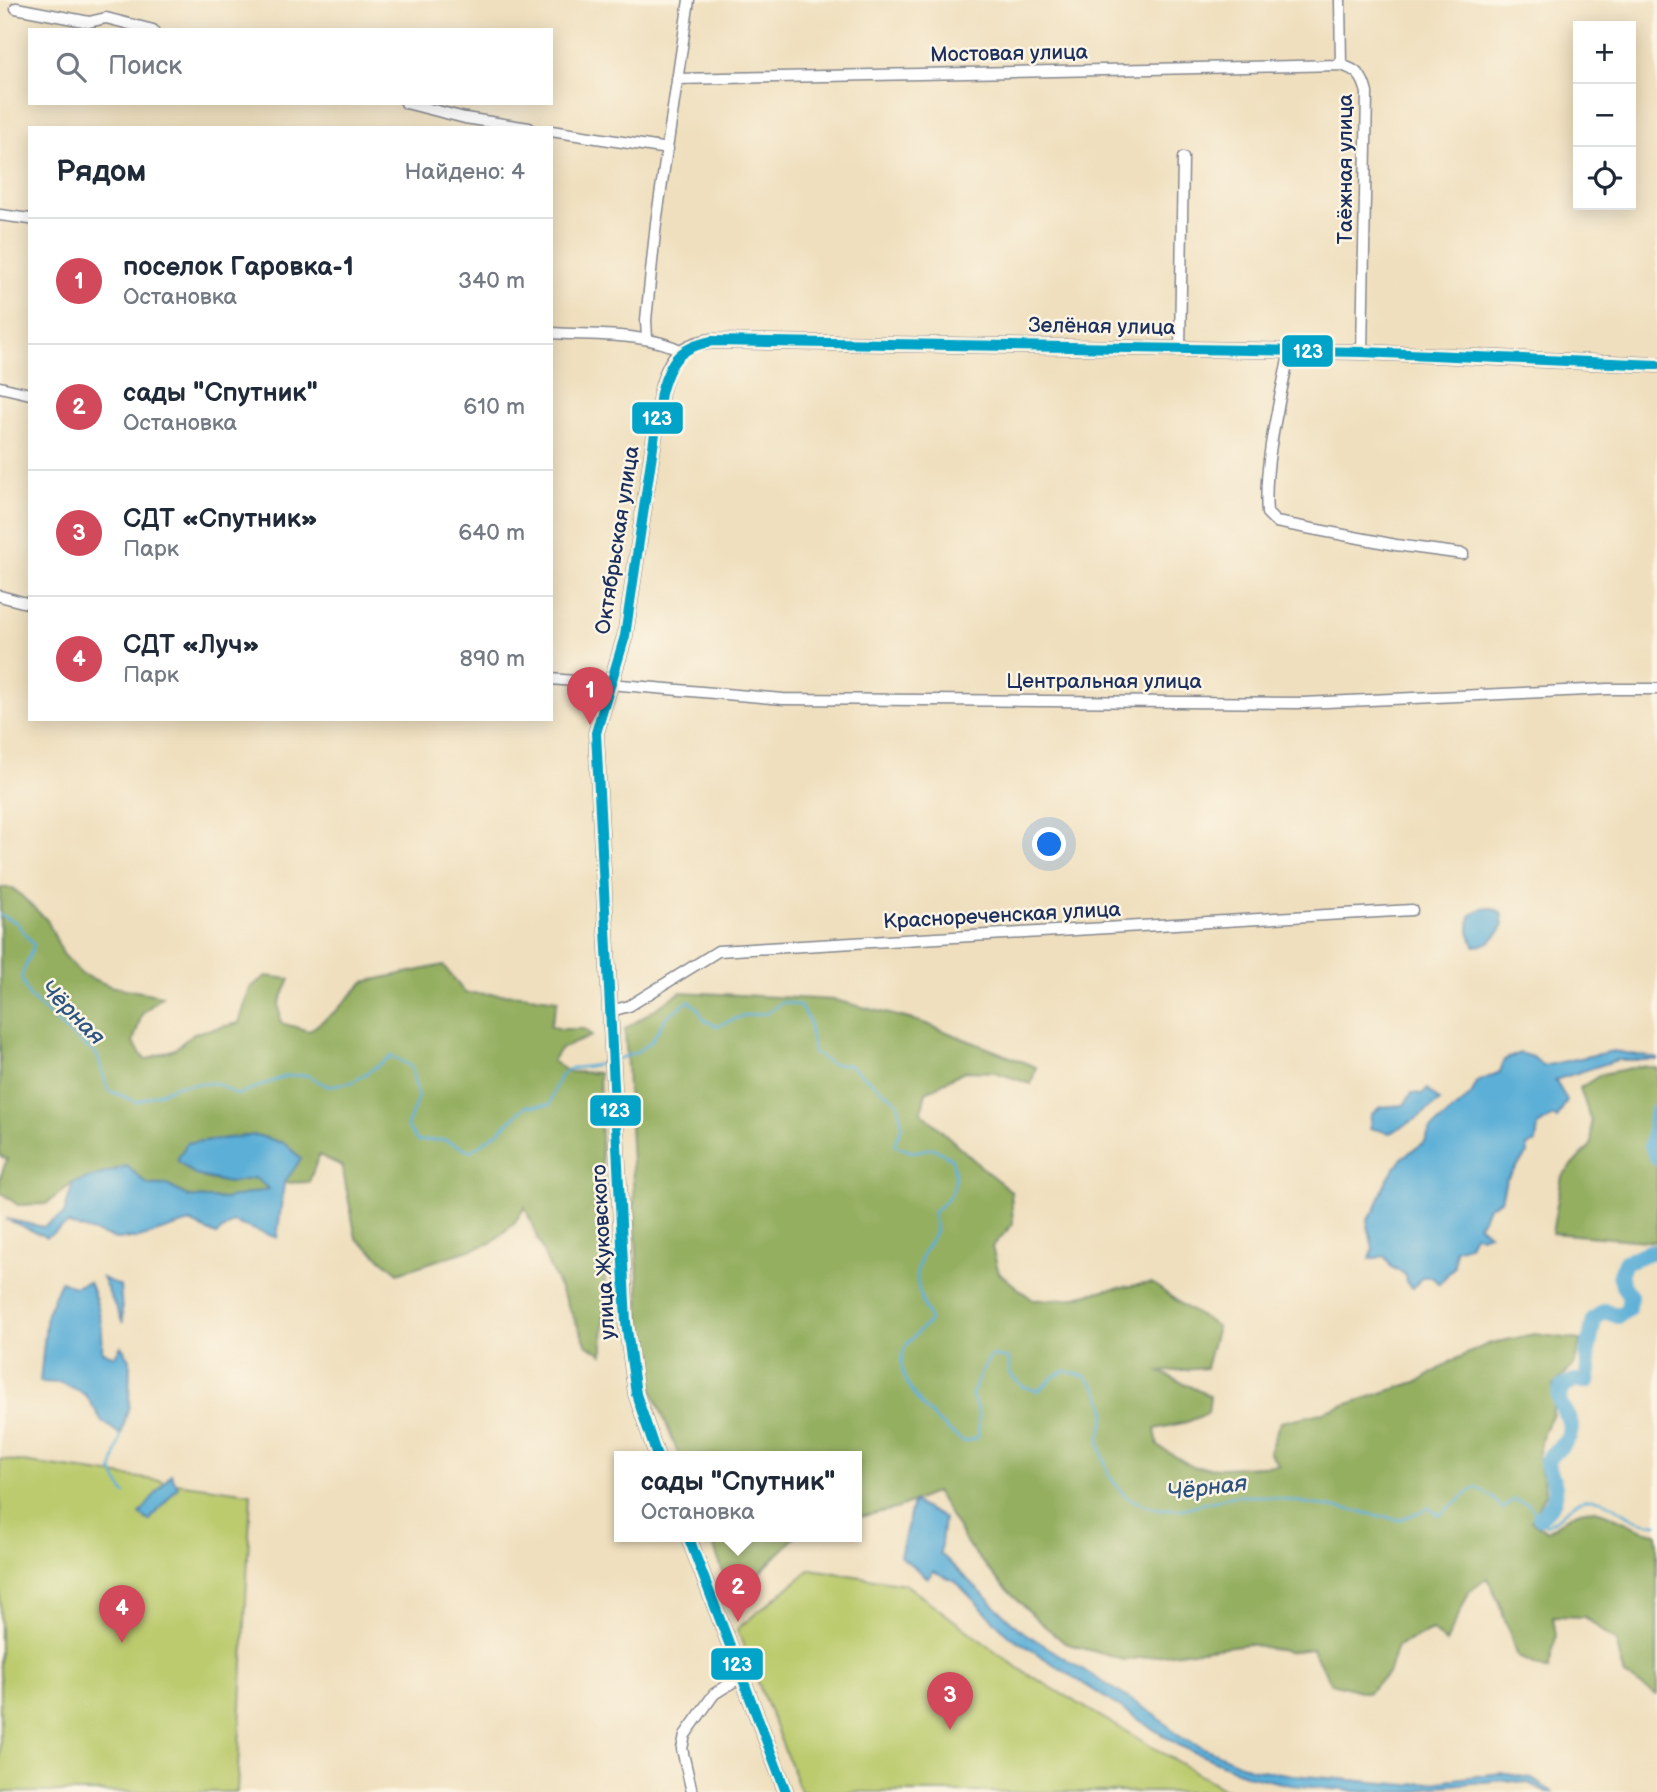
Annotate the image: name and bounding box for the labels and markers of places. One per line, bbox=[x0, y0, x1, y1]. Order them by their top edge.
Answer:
pin: 1 bbox=[567, 667, 613, 725]
pin: 2 bbox=[715, 1564, 761, 1622]
pin: 4 bbox=[99, 1585, 145, 1643]
pin: 3 bbox=[927, 1672, 973, 1730]

